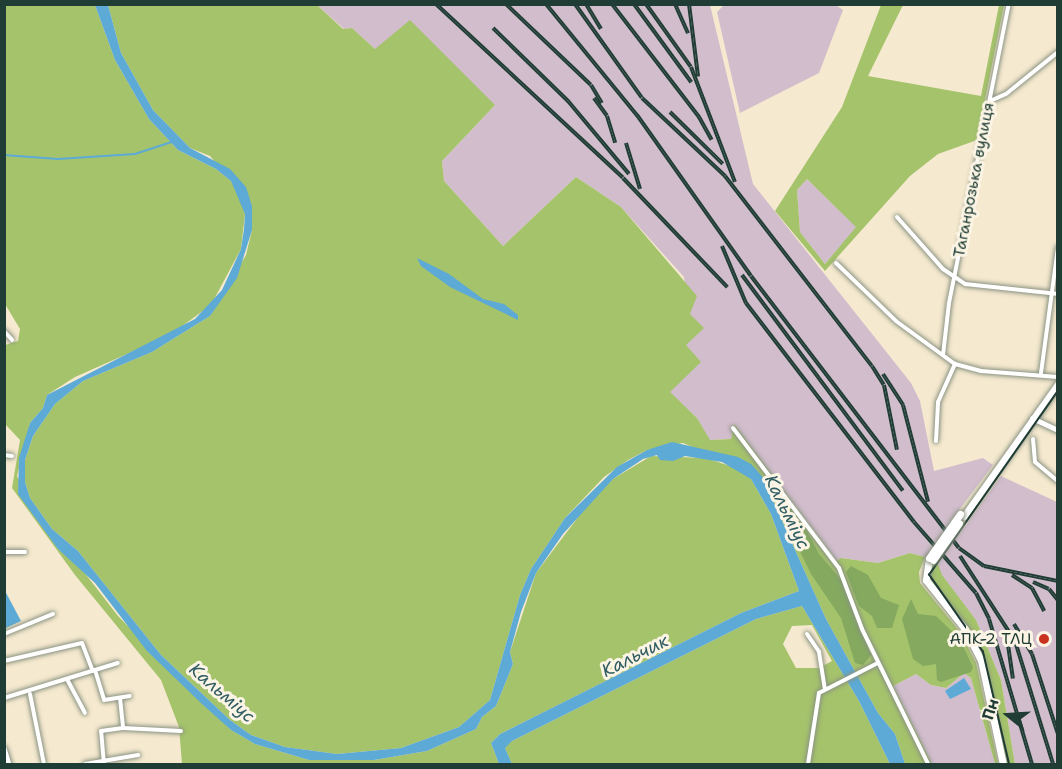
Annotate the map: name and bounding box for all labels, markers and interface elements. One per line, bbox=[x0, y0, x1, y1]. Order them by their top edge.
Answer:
street label: Таганрозька вулиця bbox=[950, 101, 998, 259]
water label: Кальміус bbox=[760, 471, 814, 553]
place label: АПК-2 ТЛЦ bbox=[950, 629, 1032, 649]
water label: Кальчик bbox=[598, 630, 672, 682]
marker: АПК-2 ТЛЦ bbox=[1037, 632, 1051, 646]
water label: Кальміус bbox=[185, 659, 259, 727]
north arrow bbox=[978, 685, 1038, 745]
text: Пн bbox=[977, 696, 1004, 723]

